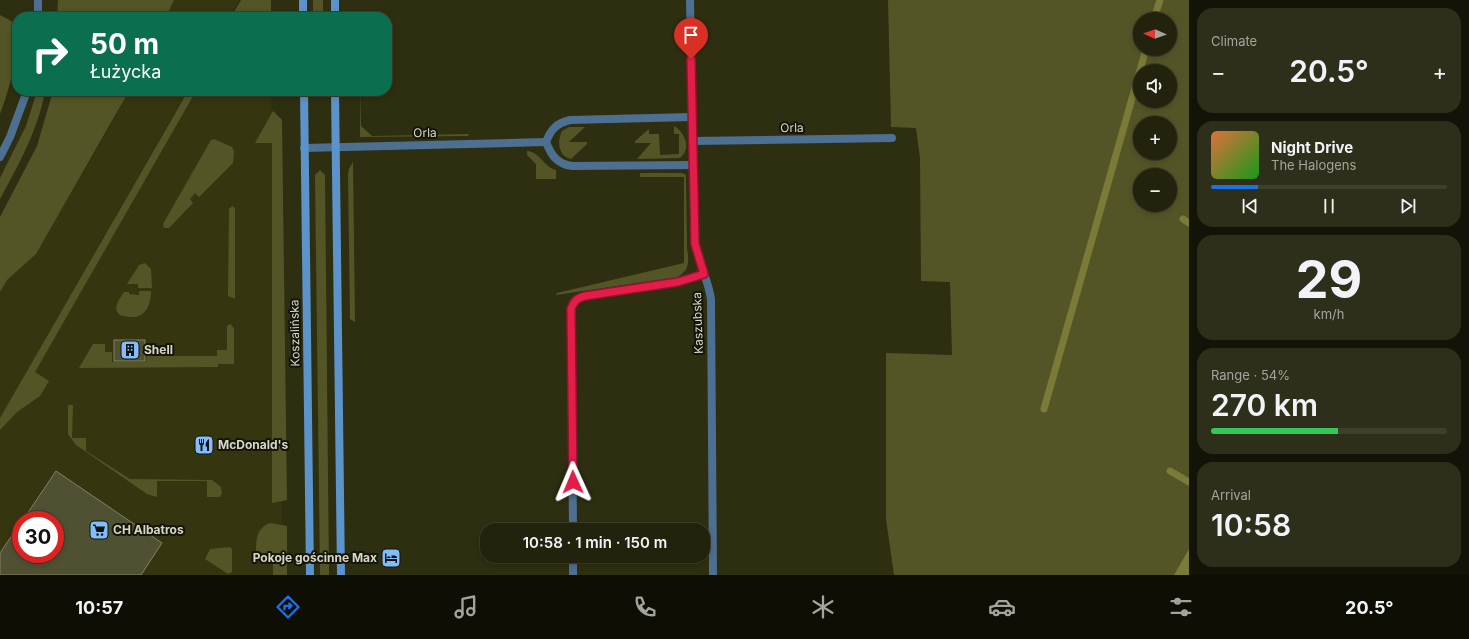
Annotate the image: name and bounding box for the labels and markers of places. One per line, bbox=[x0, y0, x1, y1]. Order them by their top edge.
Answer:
pin bbox=[674, 18, 708, 59]
building icon: Shell bbox=[119, 339, 141, 361]
place label: Shell bbox=[144, 342, 173, 357]
restaurant icon: McDonald's bbox=[193, 434, 215, 456]
place label: McDonald's bbox=[218, 437, 288, 452]
supermarket icon: CH Albatros bbox=[88, 519, 110, 541]
place label: CH Albatros bbox=[113, 522, 184, 537]
hotel icon: Pokoje gościnne Max bbox=[380, 547, 402, 569]
place label: Pokoje gościnne Max bbox=[253, 550, 377, 565]

